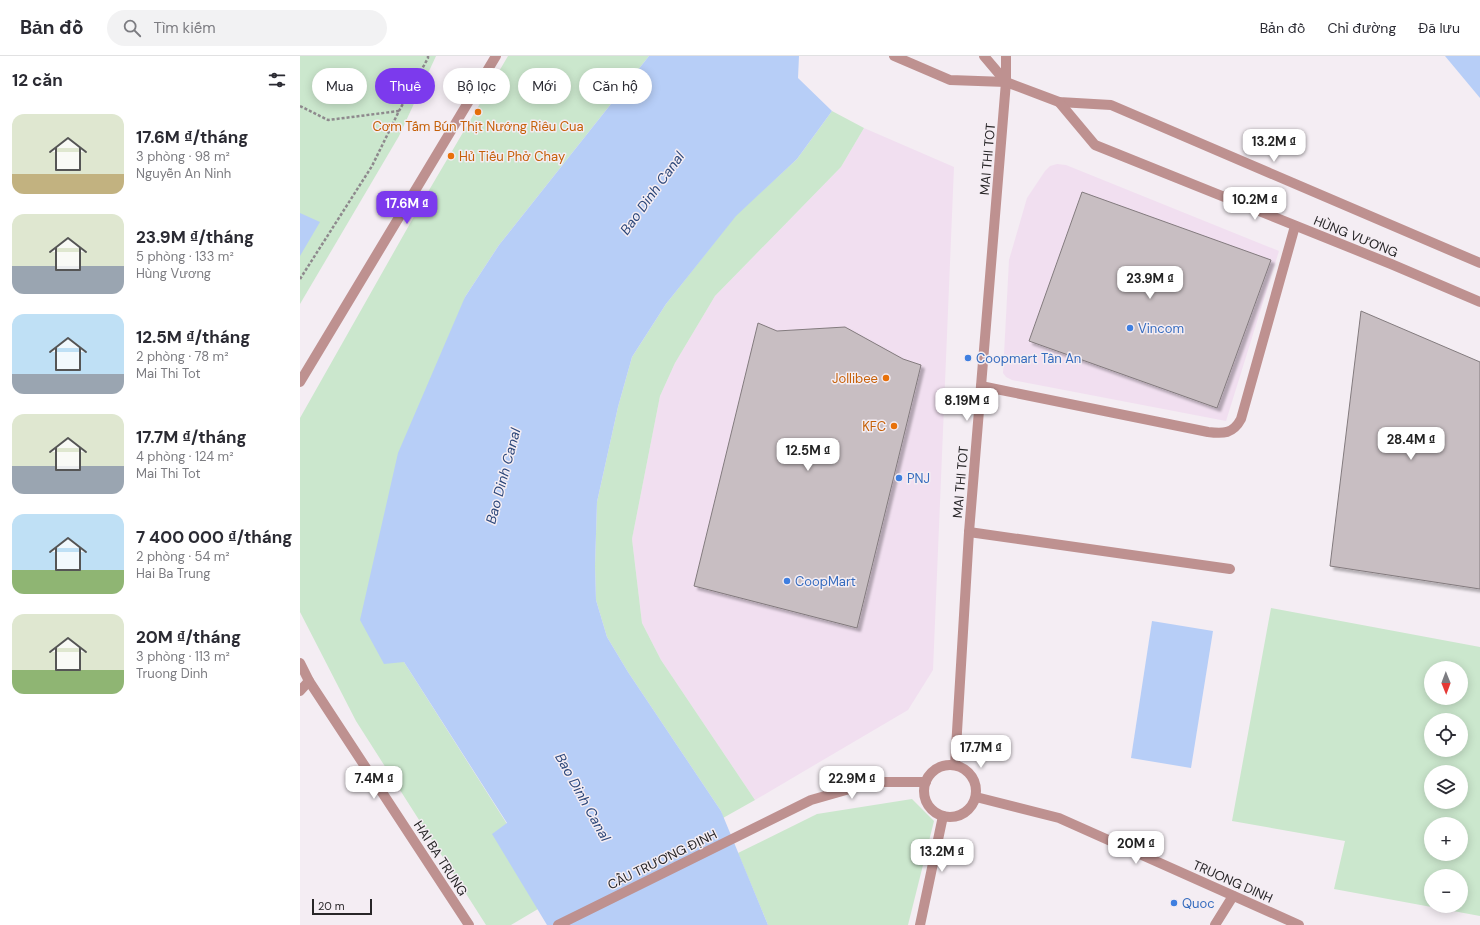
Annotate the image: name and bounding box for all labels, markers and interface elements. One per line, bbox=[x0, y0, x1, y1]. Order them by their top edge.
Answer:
search box bbox=[107, 10, 387, 46]
text: Bản đồ bbox=[20, 15, 83, 40]
icon: search bbox=[121, 17, 143, 39]
text: Tìm kiếm bbox=[153, 18, 216, 38]
text: Bản đồ bbox=[1260, 19, 1305, 37]
text: Chỉ đường bbox=[1327, 19, 1396, 37]
text: Đã lưu bbox=[1418, 19, 1460, 37]
chip: Mua bbox=[312, 68, 367, 104]
chip: Thuê bbox=[375, 68, 435, 104]
chip: Bộ lọc bbox=[443, 68, 510, 104]
chip: Mới bbox=[518, 68, 571, 104]
chip: Căn hộ bbox=[579, 68, 652, 104]
text: 12 căn bbox=[12, 69, 63, 91]
icon: filters bbox=[266, 69, 288, 91]
marker: Cơm Tấm Bún Thịt Nướng Riêu Cua bbox=[473, 107, 483, 117]
place label: Cơm Tấm Bún Thịt Nướng Riêu Cua bbox=[372, 118, 584, 135]
street label: MAI THI TOT bbox=[976, 122, 999, 196]
text: 17.6M ₫/tháng bbox=[136, 126, 248, 148]
pin: 13.2M ₫ bbox=[1237, 129, 1311, 163]
icon: home bbox=[44, 130, 92, 178]
text: 13.2M ₫ bbox=[1252, 133, 1296, 150]
water label: Bao Dinh Canal bbox=[616, 147, 689, 238]
text: 3 phòng · 98 m² bbox=[136, 148, 230, 165]
place label: Hủ Tiếu Phở Chay bbox=[459, 148, 565, 165]
marker: Hủ Tiếu Phở Chay bbox=[446, 151, 456, 161]
text: Nguyễn An Ninh bbox=[136, 165, 231, 182]
pin: 10.2M ₫ bbox=[1218, 187, 1292, 221]
pin: 17.6M ₫ bbox=[370, 191, 444, 225]
text: 10.2M ₫ bbox=[1232, 191, 1278, 208]
text: 17.6M ₫ bbox=[385, 195, 429, 212]
street label: HÙNG VƯƠNG bbox=[1311, 211, 1401, 261]
text: 23.9M ₫/tháng bbox=[136, 226, 254, 248]
icon: home bbox=[44, 230, 92, 278]
text: 5 phòng · 133 m² bbox=[136, 248, 234, 265]
text: Hùng Vương bbox=[136, 265, 211, 282]
pin: 23.9M ₫ bbox=[1113, 266, 1187, 300]
text: 23.9M ₫ bbox=[1126, 270, 1174, 287]
place label: Vincom bbox=[1138, 320, 1184, 337]
marker: Vincom bbox=[1125, 323, 1135, 333]
text: 12.5M ₫/tháng bbox=[136, 326, 250, 348]
icon: home bbox=[44, 330, 92, 378]
text: 2 phòng · 78 m² bbox=[136, 348, 228, 365]
place label: Coopmart Tân An bbox=[976, 350, 1081, 367]
marker: Coopmart Tân An bbox=[963, 353, 973, 363]
text: Mai Thi Tot bbox=[136, 365, 201, 382]
place label: Jollibee bbox=[832, 370, 878, 387]
marker: Jollibee bbox=[881, 373, 891, 383]
pin: 8.19M ₫ bbox=[930, 388, 1004, 422]
text: 8.19M ₫ bbox=[944, 392, 990, 409]
place label: KFC bbox=[862, 418, 886, 435]
marker: KFC bbox=[889, 421, 899, 431]
water label: Bao Dinh Canal bbox=[482, 425, 525, 526]
text: 17.7M ₫/tháng bbox=[136, 426, 247, 448]
pin: 28.4M ₫ bbox=[1374, 427, 1448, 461]
icon: home bbox=[44, 430, 92, 478]
text: 28.4M ₫ bbox=[1387, 431, 1435, 448]
pin: 12.5M ₫ bbox=[771, 438, 845, 472]
text: 12.5M ₫ bbox=[786, 442, 830, 459]
street label: MAI THI TOT bbox=[949, 445, 972, 519]
text: 4 phòng · 124 m² bbox=[136, 448, 233, 465]
text: Mai Thi Tot bbox=[136, 465, 201, 482]
place label: PNJ bbox=[907, 470, 930, 487]
marker: PNJ bbox=[894, 473, 904, 483]
text: 7 400 000 ₫/tháng bbox=[136, 526, 292, 548]
icon: home bbox=[44, 530, 92, 578]
text: 2 phòng · 54 m² bbox=[136, 548, 230, 565]
text: Hai Ba Trung bbox=[136, 565, 210, 582]
place label: CoopMart bbox=[795, 573, 856, 590]
marker: CoopMart bbox=[782, 576, 792, 586]
text: 20M ₫/tháng bbox=[136, 626, 241, 648]
icon: home bbox=[44, 630, 92, 678]
text: 3 phòng · 113 m² bbox=[136, 648, 230, 665]
north arrow bbox=[1424, 661, 1468, 705]
map controls bbox=[1424, 661, 1468, 913]
text: Truong Dinh bbox=[136, 665, 208, 682]
button: locate bbox=[1424, 713, 1468, 757]
pin: 17.7M ₫ bbox=[944, 735, 1018, 769]
text: 17.7M ₫ bbox=[960, 739, 1002, 756]
water label: Bao Dinh Canal bbox=[551, 750, 615, 845]
button: layers bbox=[1424, 765, 1468, 809]
pin: 7.4M ₫ bbox=[341, 766, 407, 800]
pin: 22.9M ₫ bbox=[815, 766, 889, 800]
text: 7.4M ₫ bbox=[354, 770, 394, 787]
text: 22.9M ₫ bbox=[828, 770, 876, 787]
button: + bbox=[1424, 817, 1468, 861]
street label: HAI BA TRUNG bbox=[410, 818, 471, 899]
street label: CẦU TRƯƠNG ĐỊNH bbox=[605, 826, 720, 893]
pin: 20M ₫ bbox=[1108, 831, 1164, 865]
text: 20M ₫ bbox=[1117, 835, 1155, 852]
pin: 13.2M ₫ bbox=[905, 839, 979, 873]
text: 13.2M ₫ bbox=[920, 843, 964, 860]
street label: TRUONG DINH bbox=[1190, 856, 1275, 907]
button: − bbox=[1424, 869, 1468, 913]
place label: Quoc bbox=[1182, 895, 1215, 912]
scale bar bbox=[312, 897, 372, 916]
marker: Quoc bbox=[1169, 898, 1179, 908]
text: 20 m bbox=[318, 899, 344, 913]

